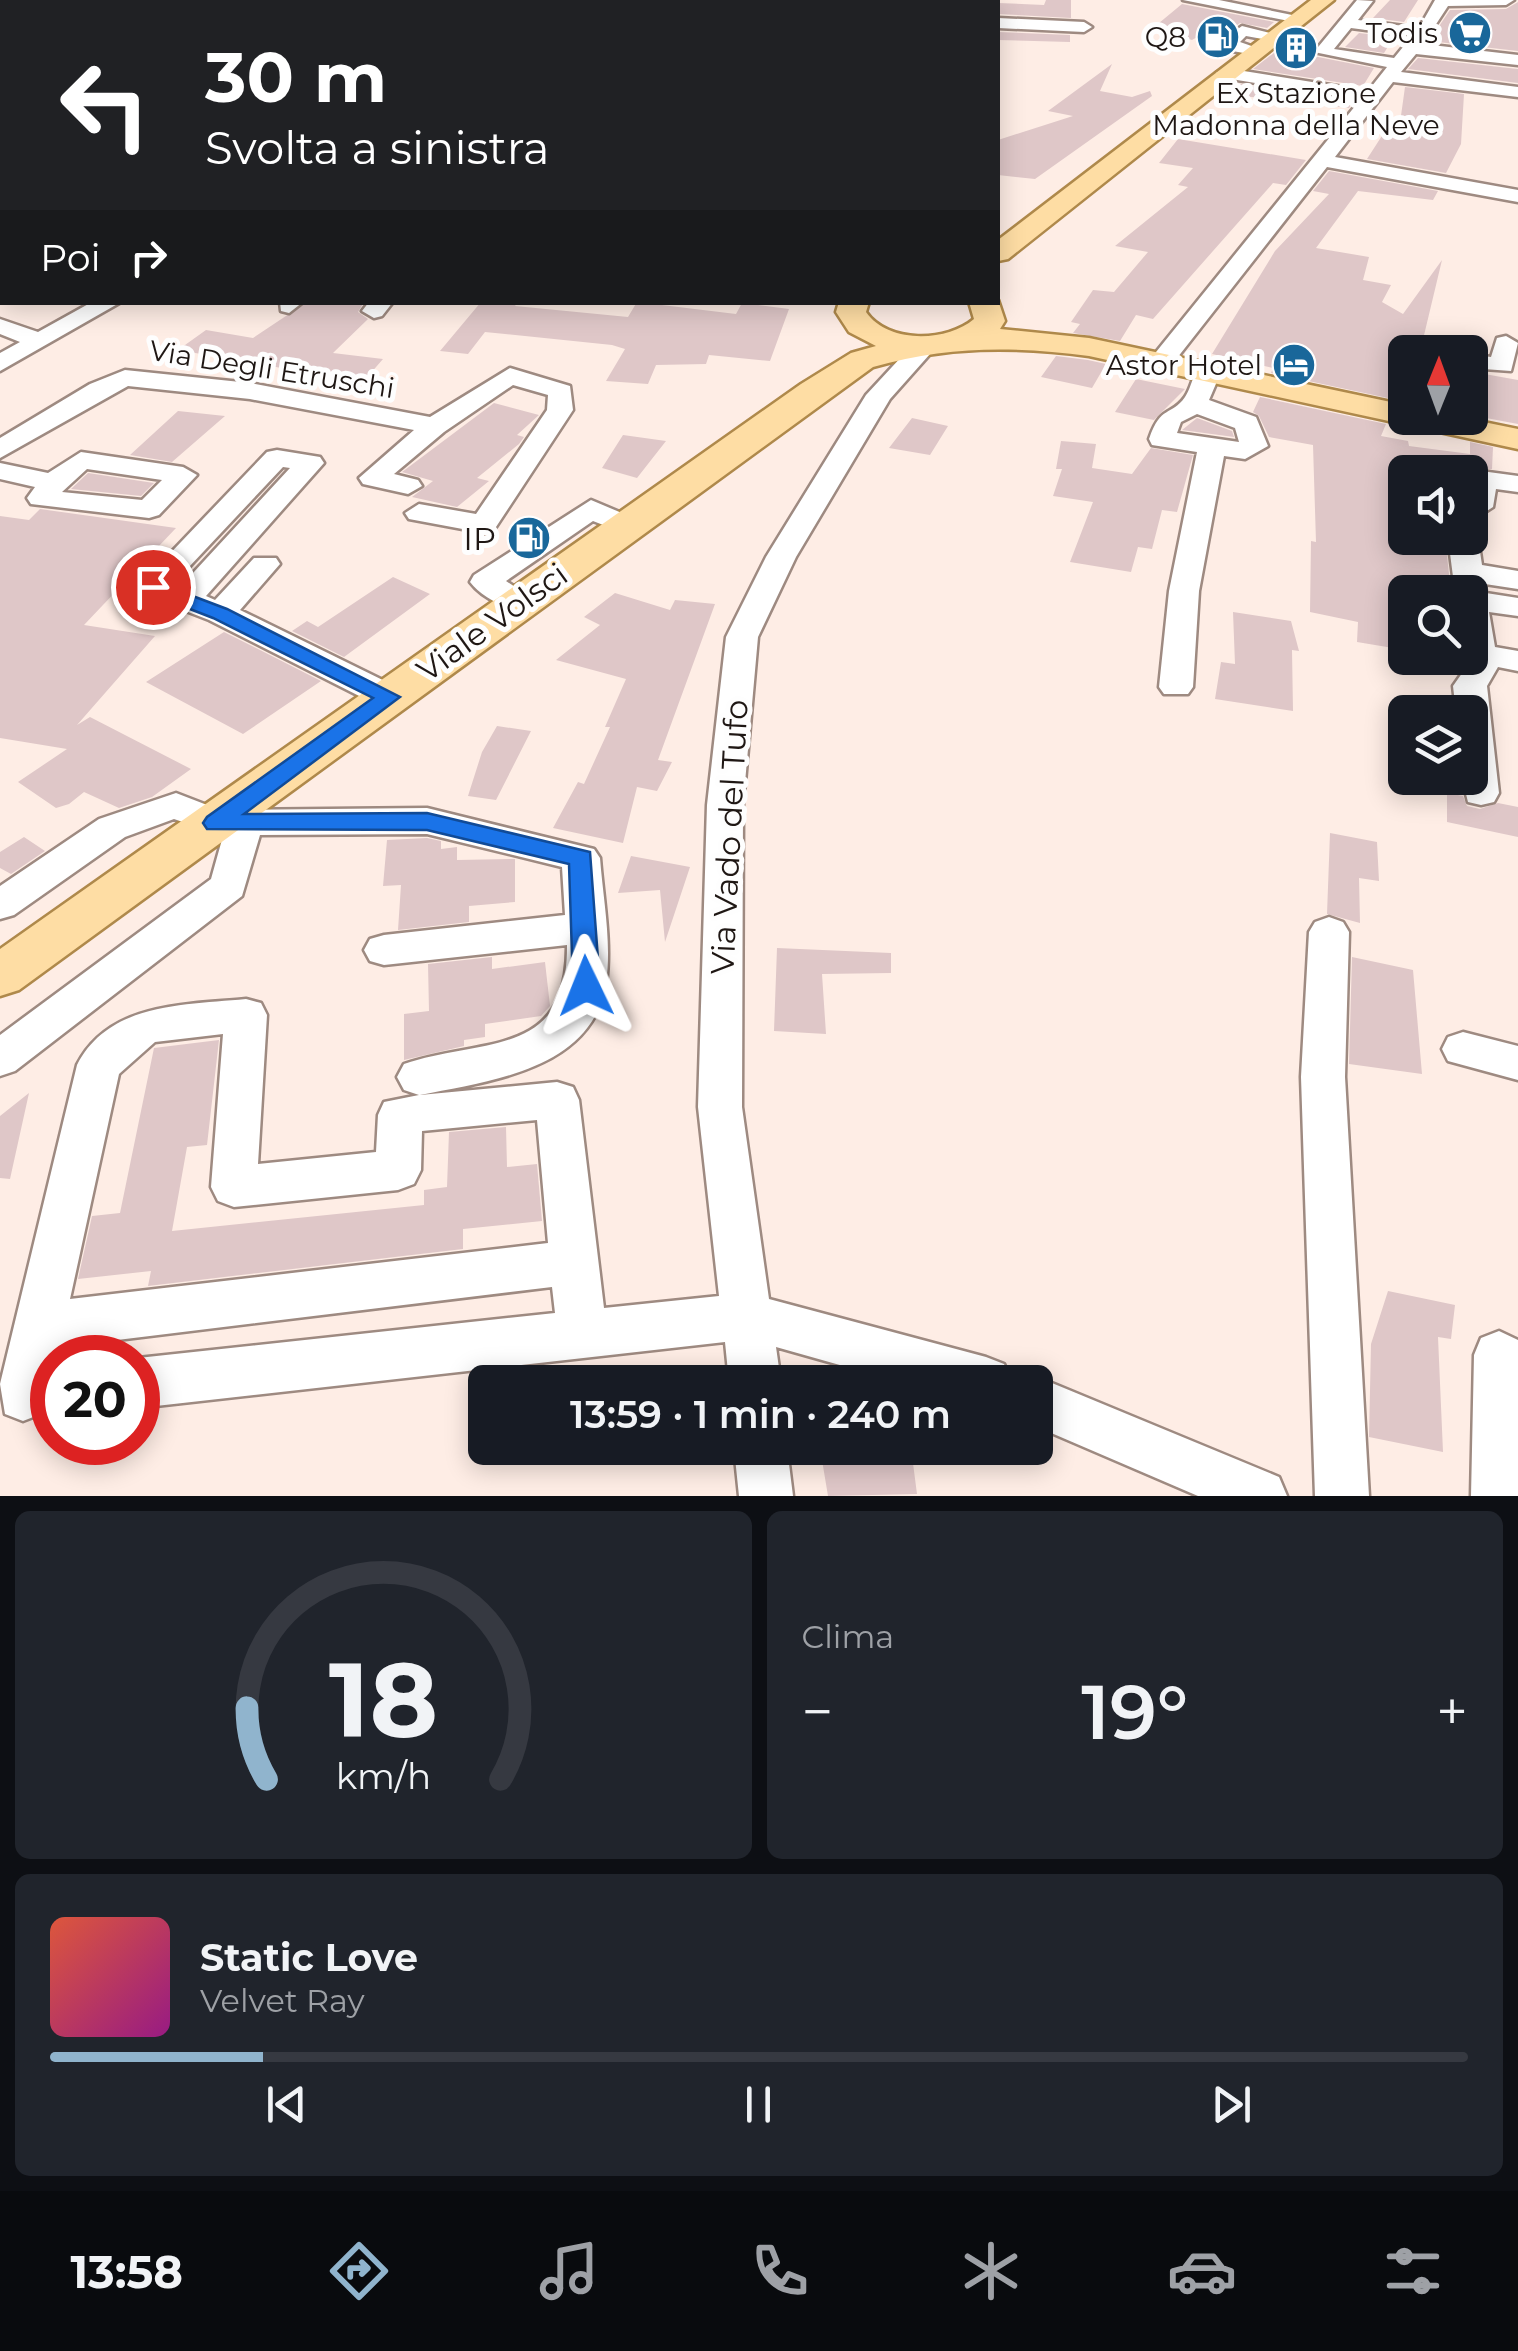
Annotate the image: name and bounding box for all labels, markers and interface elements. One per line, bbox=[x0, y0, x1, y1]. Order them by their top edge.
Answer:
supermarket icon: Todis bbox=[1447, 10, 1493, 56]
fuel station icon: Q8 bbox=[1195, 14, 1241, 60]
place label: Todis bbox=[1366, 16, 1438, 50]
place label: Q8 bbox=[1145, 20, 1186, 54]
building icon: Ex Stazione Madonna della Neve bbox=[1273, 25, 1319, 71]
text: 30 m bbox=[205, 34, 387, 120]
icon: left bbox=[40, 40, 170, 170]
place label: Ex Stazione Madonna della Neve bbox=[1152, 76, 1440, 142]
text: Svolta a sinistra bbox=[205, 120, 550, 175]
icon: right bbox=[121, 230, 176, 285]
text: Poi bbox=[40, 234, 101, 281]
street label: Via Degli Etruschi bbox=[147, 333, 397, 405]
north arrow bbox=[1388, 335, 1488, 435]
map controls bbox=[1388, 335, 1488, 795]
hotel icon: Astor Hotel bbox=[1271, 342, 1317, 388]
place label: Astor Hotel bbox=[1106, 348, 1262, 382]
button: sound bbox=[1388, 455, 1488, 555]
fuel station icon: IP bbox=[506, 515, 552, 561]
place label: IP bbox=[463, 519, 496, 558]
pin bbox=[111, 545, 196, 630]
street label: Viale Volsci bbox=[409, 554, 575, 690]
icon: arrive bbox=[126, 560, 181, 615]
button: search bbox=[1388, 575, 1488, 675]
button: layers bbox=[1388, 695, 1488, 795]
street label: Via Vado del Tufo bbox=[702, 699, 756, 975]
position arrow bbox=[534, 934, 638, 1038]
speed limit sign: 20 bbox=[30, 1335, 160, 1465]
text: 13:59 · 1 min · 240 m bbox=[570, 1391, 951, 1438]
text: Clima bbox=[802, 1617, 894, 1656]
text: 18 bbox=[329, 1636, 438, 1763]
text: 19° bbox=[1081, 1666, 1188, 1758]
text: − bbox=[802, 1678, 833, 1745]
text: + bbox=[1436, 1678, 1468, 1745]
text: km/h bbox=[336, 1754, 431, 1798]
text: Static Love bbox=[200, 1934, 418, 1981]
text: Velvet Ray bbox=[200, 1981, 365, 2020]
icon: previous bbox=[259, 2077, 314, 2132]
icon: pause bbox=[731, 2077, 786, 2132]
icon: next bbox=[1204, 2077, 1259, 2132]
icon: directions bbox=[324, 2236, 394, 2306]
icon: music bbox=[534, 2236, 604, 2306]
icon: phone bbox=[745, 2236, 815, 2306]
icon: climate bbox=[956, 2236, 1026, 2306]
icon: car bbox=[1167, 2236, 1237, 2306]
icon: filters bbox=[1378, 2236, 1448, 2306]
text: 13:58 bbox=[70, 2244, 183, 2299]

